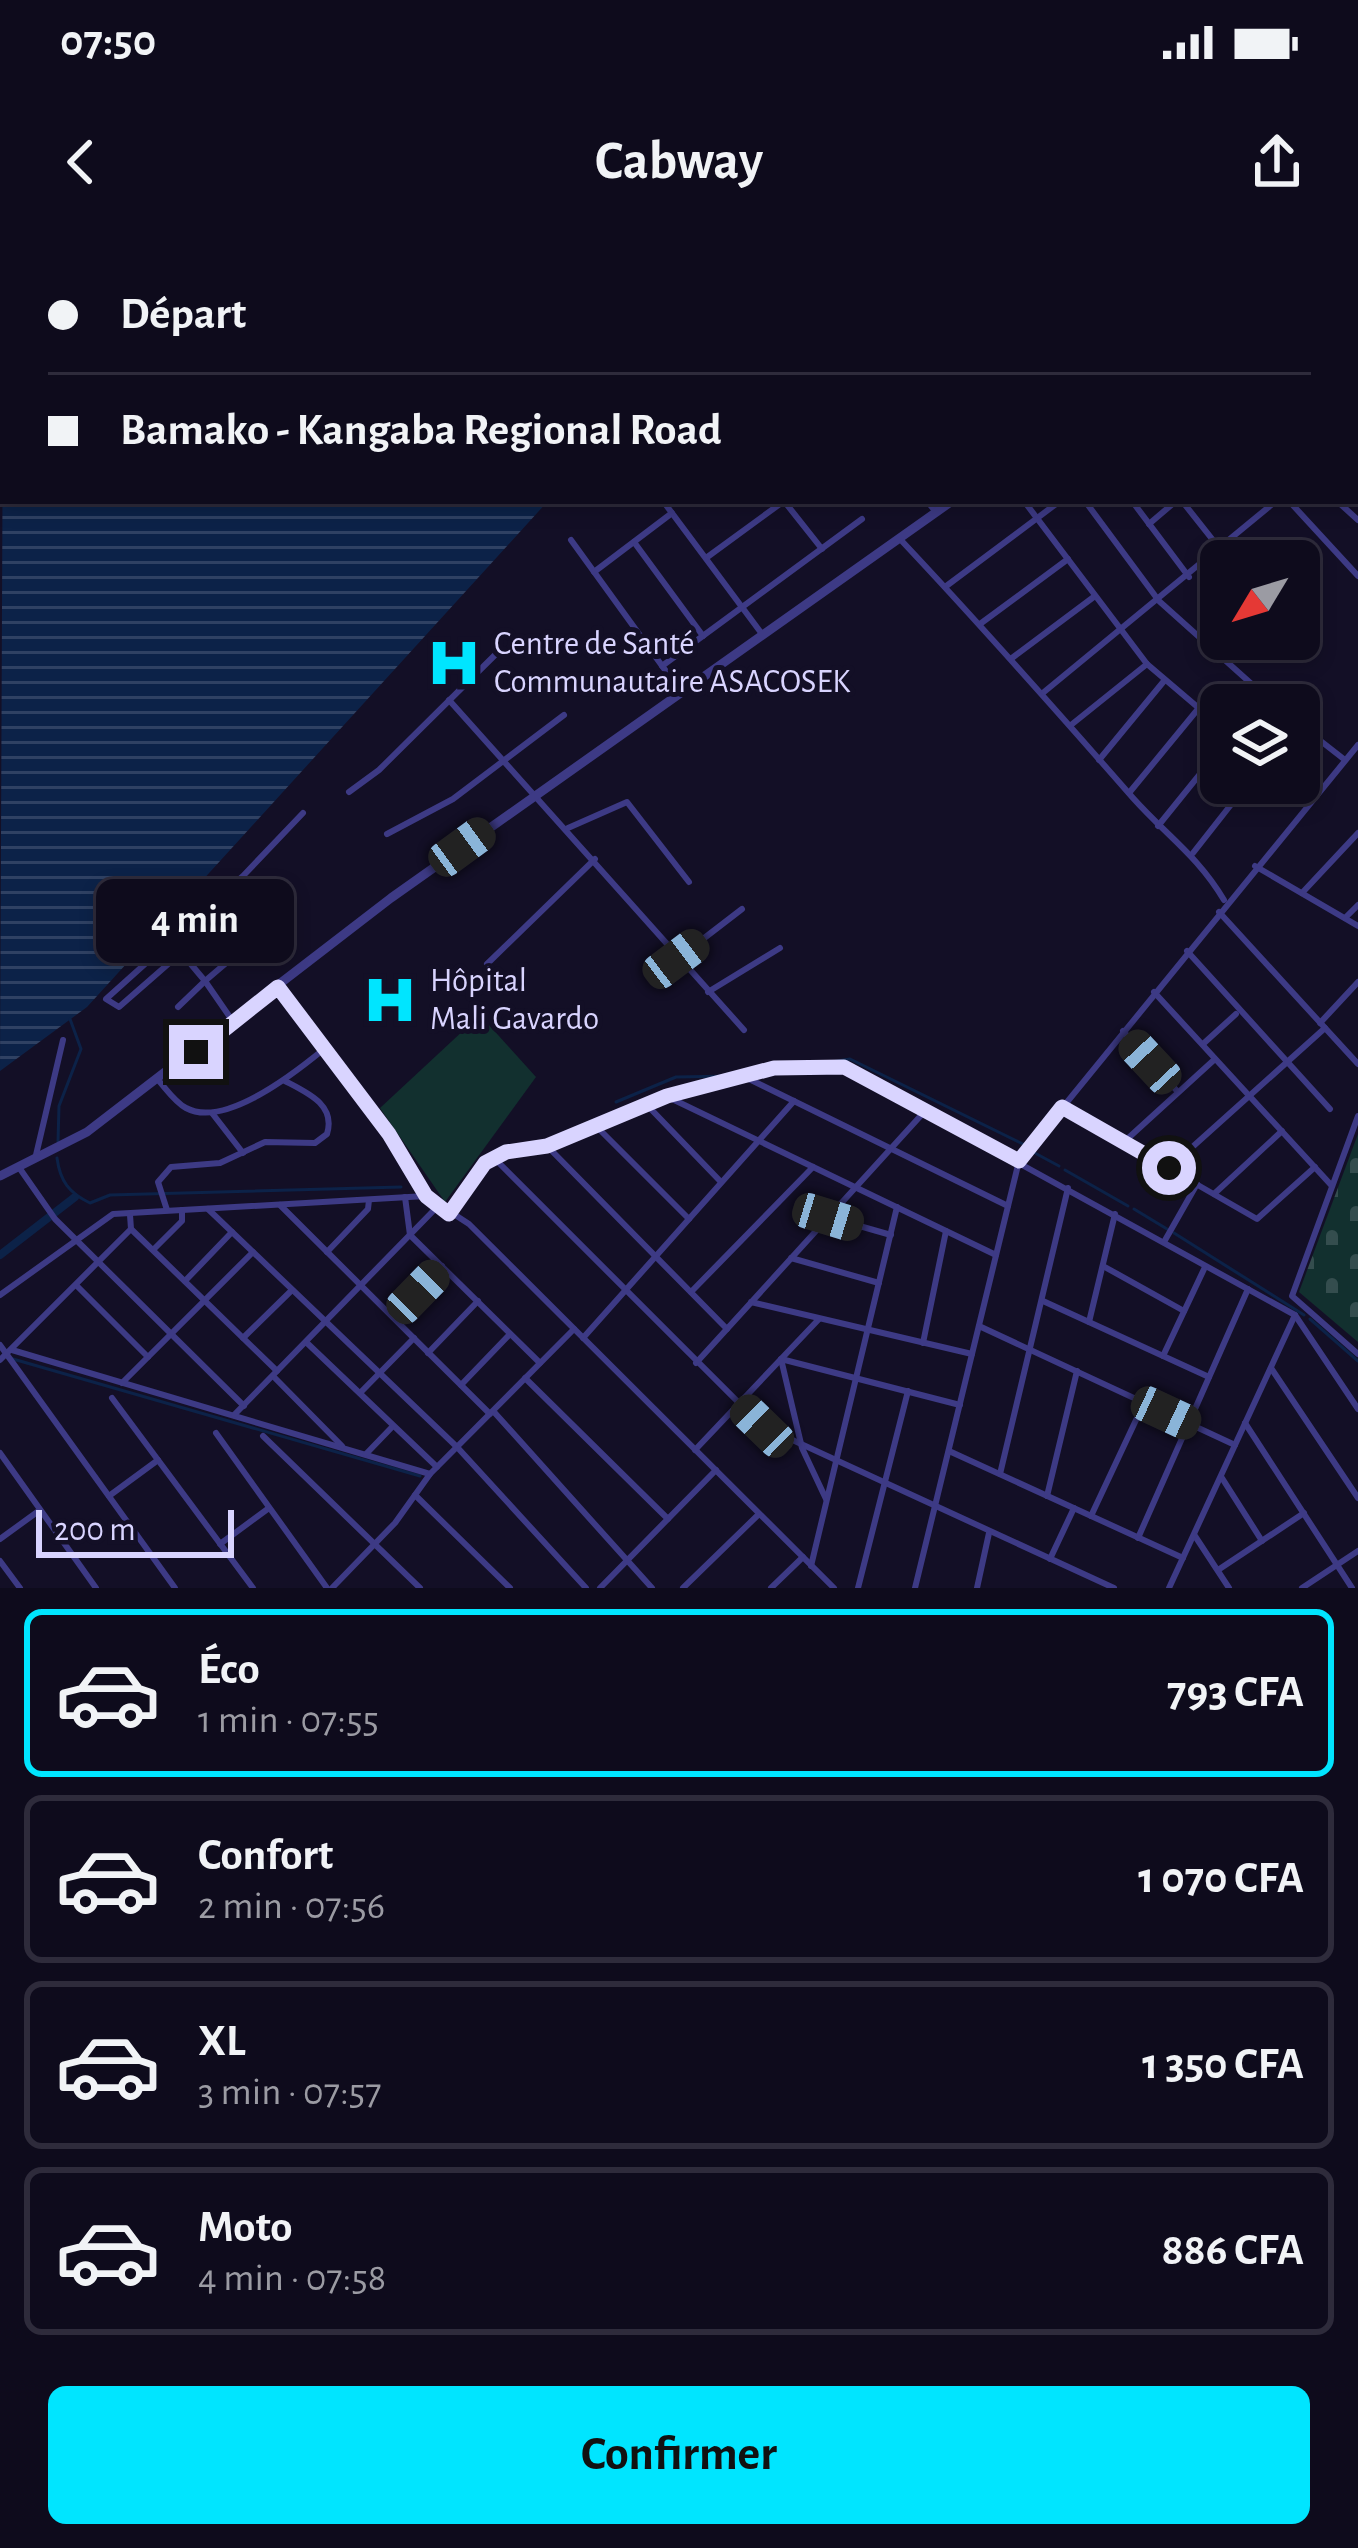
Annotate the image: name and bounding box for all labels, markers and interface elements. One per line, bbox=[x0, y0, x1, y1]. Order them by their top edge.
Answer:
text: 07:50 bbox=[60, 19, 156, 64]
icon: back bbox=[48, 129, 114, 195]
icon: share bbox=[1244, 129, 1310, 195]
text: Cabway bbox=[595, 135, 763, 189]
text: Départ bbox=[120, 292, 246, 337]
text: Bamako - Kangaba Regional Road bbox=[120, 408, 722, 453]
north arrow bbox=[1200, 540, 1320, 660]
map controls bbox=[1200, 540, 1320, 804]
place label: Centre de Santé Communautaire ASACOSEK bbox=[494, 628, 851, 699]
hospital icon: Centre de Santé Communautaire ASACOSEK bbox=[425, 634, 483, 692]
button: layers bbox=[1200, 684, 1320, 804]
car bbox=[422, 811, 502, 883]
callout: 4 min bbox=[97, 878, 295, 962]
text: 4 min bbox=[151, 901, 239, 940]
car bbox=[636, 923, 716, 995]
place label: Hôpital Mali Gavardo bbox=[430, 965, 599, 1036]
hospital icon: Hôpital Mali Gavardo bbox=[361, 971, 419, 1029]
car bbox=[1112, 1023, 1188, 1101]
route end bbox=[169, 1025, 223, 1079]
route start bbox=[1142, 1141, 1196, 1195]
car bbox=[788, 1189, 868, 1245]
car bbox=[380, 1254, 456, 1330]
car bbox=[1126, 1381, 1206, 1445]
car bbox=[724, 1388, 800, 1464]
scale bar bbox=[36, 1504, 234, 1557]
text: 200 m bbox=[54, 1514, 136, 1547]
icon: car bbox=[54, 1639, 162, 1747]
text: Éco bbox=[198, 1647, 260, 1692]
text: 793 CFA bbox=[1167, 1670, 1304, 1715]
text: 1 min · 07:55 bbox=[198, 1701, 379, 1740]
icon: car bbox=[54, 1825, 162, 1933]
text: Confort bbox=[198, 1833, 333, 1878]
text: 1 070 CFA bbox=[1138, 1856, 1304, 1901]
text: 2 min · 07:56 bbox=[198, 1887, 385, 1926]
icon: car bbox=[54, 2011, 162, 2119]
text: XL bbox=[198, 2019, 246, 2064]
text: 1 350 CFA bbox=[1142, 2042, 1304, 2087]
text: 3 min · 07:57 bbox=[198, 2073, 381, 2112]
icon: car bbox=[54, 2197, 162, 2305]
text: Moto bbox=[198, 2205, 293, 2250]
text: 886 CFA bbox=[1161, 2228, 1304, 2273]
text: 4 min · 07:58 bbox=[198, 2259, 386, 2298]
button: Confirmer bbox=[48, 2386, 1310, 2524]

